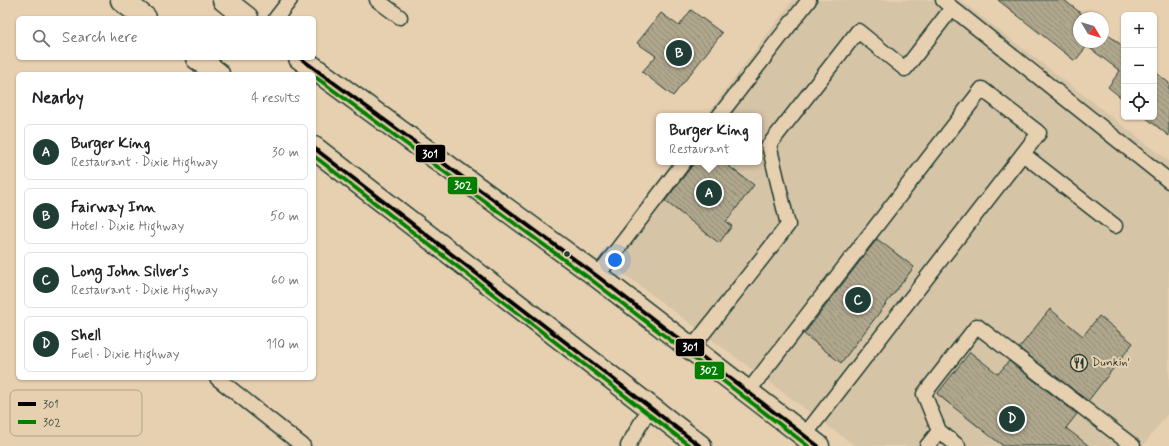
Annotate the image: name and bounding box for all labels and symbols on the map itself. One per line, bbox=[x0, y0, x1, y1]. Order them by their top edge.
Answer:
north arrow bbox=[1073, 12, 1109, 48]
pin: B bbox=[666, 38, 692, 68]
line badge: 301 bbox=[415, 144, 446, 163]
text: 301 bbox=[422, 148, 438, 162]
line badge: 302 bbox=[447, 176, 478, 195]
pin: A bbox=[696, 178, 722, 208]
text: 302 bbox=[454, 179, 472, 193]
unlabelled marker bbox=[562, 249, 572, 259]
your location bbox=[605, 250, 625, 270]
pin: C bbox=[845, 285, 871, 315]
line badge: 301 bbox=[675, 338, 705, 357]
text: 301 bbox=[682, 341, 698, 355]
restaurant icon: Dunkin' bbox=[1069, 353, 1089, 373]
place label: Dunkin' bbox=[1092, 355, 1130, 371]
line badge: 302 bbox=[694, 361, 725, 380]
text: 302 bbox=[700, 364, 718, 378]
legend bbox=[10, 390, 142, 436]
text: 301 bbox=[43, 398, 59, 412]
pin: D bbox=[999, 404, 1025, 434]
text: 302 bbox=[43, 416, 61, 430]

